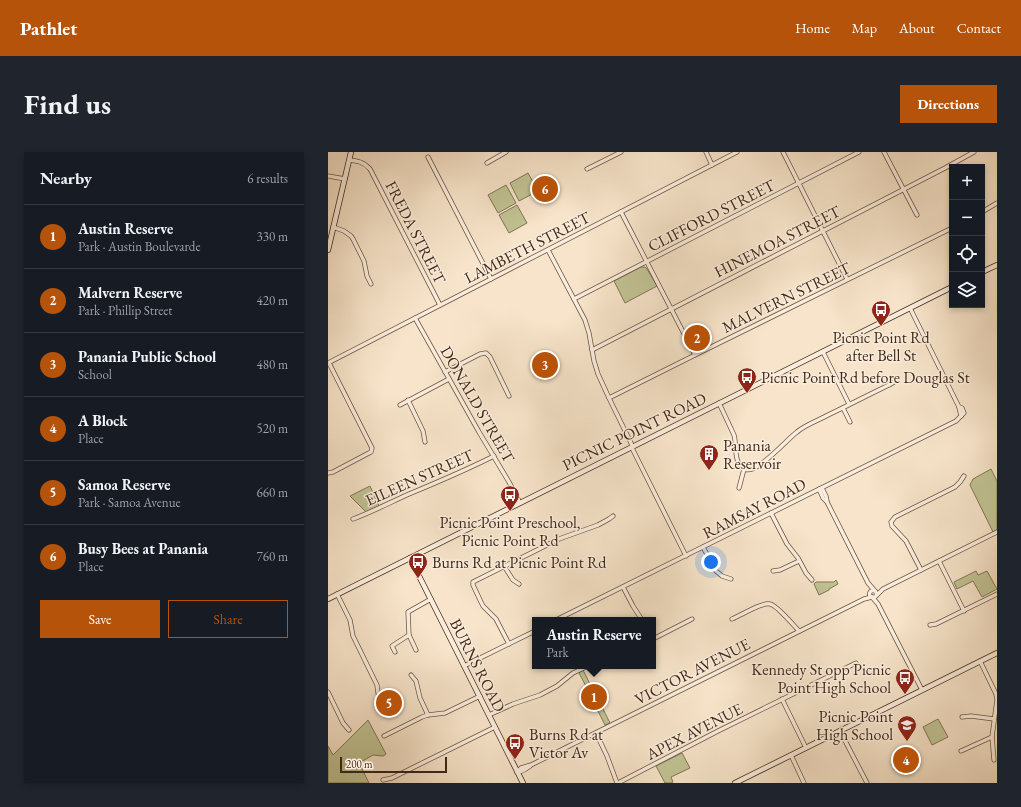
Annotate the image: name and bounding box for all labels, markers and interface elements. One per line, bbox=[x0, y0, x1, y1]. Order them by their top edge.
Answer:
text: Pathlet bbox=[20, 16, 77, 41]
text: Home bbox=[795, 19, 830, 37]
text: Map bbox=[852, 19, 877, 37]
text: About bbox=[899, 19, 935, 37]
text: Contact bbox=[957, 19, 1001, 37]
button: Directions bbox=[900, 85, 997, 123]
text: Find us bbox=[24, 86, 111, 122]
map controls bbox=[949, 164, 985, 308]
button: + bbox=[949, 164, 985, 200]
text: Nearby bbox=[40, 167, 92, 189]
text: 6 results bbox=[247, 170, 288, 187]
pin: 6 bbox=[532, 174, 558, 204]
street label: CLIFFORD STREET bbox=[644, 174, 778, 257]
street label: FREDA STREET bbox=[381, 177, 451, 287]
street label: HINEMOA STREET bbox=[711, 200, 844, 282]
button: − bbox=[949, 200, 985, 236]
street label: LAMBETH STREET bbox=[461, 207, 594, 288]
text: Austin Reserve bbox=[78, 219, 173, 238]
text: 1 bbox=[50, 228, 56, 245]
text: 330 m bbox=[257, 228, 288, 245]
button: locate bbox=[949, 236, 985, 272]
text: Park · Austin Boulevarde bbox=[78, 238, 201, 255]
street label: MALVERN STREET bbox=[719, 257, 854, 338]
button: layers bbox=[949, 272, 985, 308]
text: Malvern Reserve bbox=[78, 283, 182, 302]
text: 2 bbox=[50, 292, 56, 309]
text: 420 m bbox=[257, 292, 288, 309]
bus stop icon: Picnic Point Rd after Bell St bbox=[870, 299, 892, 327]
text: Park · Phillip Street bbox=[78, 302, 172, 319]
pin: 2 bbox=[684, 323, 710, 353]
place label: Picnic Point Rd after Bell St bbox=[832, 327, 930, 366]
street label: DONALD STREET bbox=[436, 342, 520, 466]
text: Panania Public School bbox=[78, 347, 216, 366]
pin: 3 bbox=[532, 350, 558, 380]
text: 3 bbox=[50, 356, 56, 373]
text: 480 m bbox=[257, 356, 288, 373]
text: School bbox=[78, 366, 112, 383]
bus stop icon: Picnic Point Rd before Douglas St bbox=[736, 366, 758, 394]
place label: Picnic Point Rd before Douglas St bbox=[761, 367, 970, 388]
street label: PICNIC POINT ROAD bbox=[559, 387, 710, 475]
text: A Block bbox=[78, 411, 128, 430]
text: 4 bbox=[50, 420, 56, 437]
text: 520 m bbox=[257, 420, 288, 437]
text: Place bbox=[78, 430, 104, 447]
place label: Panania Reservoir bbox=[723, 435, 782, 474]
building icon: Panania Reservoir bbox=[698, 443, 720, 471]
street label: EILEEN STREET bbox=[362, 444, 477, 511]
street label: RAMSAY ROAD bbox=[699, 473, 810, 544]
text: Samoa Reserve bbox=[78, 475, 170, 494]
text: 5 bbox=[50, 484, 56, 501]
text: 660 m bbox=[257, 484, 288, 501]
bus stop icon: Picnic Point Preschool, Picnic Point Rd bbox=[499, 484, 521, 512]
text: Park · Samoa Avenue bbox=[78, 494, 181, 511]
place label: Picnic Point Preschool, Picnic Point Rd bbox=[439, 512, 581, 551]
text: Busy Bees at Panania bbox=[78, 539, 208, 558]
text: 6 bbox=[50, 548, 56, 565]
text: 760 m bbox=[257, 548, 288, 565]
bus stop icon: Burns Rd at Picnic Point Rd bbox=[407, 551, 429, 579]
place label: Burns Rd at Picnic Point Rd bbox=[432, 552, 607, 573]
your location bbox=[701, 552, 721, 572]
text: Place bbox=[78, 558, 104, 575]
button: Save bbox=[40, 600, 160, 638]
button: Share bbox=[168, 600, 288, 638]
street label: BURNS ROAD bbox=[445, 615, 510, 716]
popup bbox=[532, 617, 656, 669]
text: Austin Reserve bbox=[546, 625, 642, 644]
street label: VICTOR AVENUE bbox=[631, 633, 754, 710]
text: Park bbox=[546, 644, 569, 661]
place label: Kennedy St opp Picnic Point High School bbox=[751, 659, 891, 698]
bus stop icon: Kennedy St opp Picnic Point High School bbox=[894, 667, 916, 695]
pin: 1 bbox=[581, 682, 607, 712]
pin: 5 bbox=[376, 688, 402, 718]
street label: APEX AVENUE bbox=[642, 698, 746, 765]
place label: Picnic Point High School bbox=[816, 706, 893, 745]
school or university icon: Picnic Point High School bbox=[896, 714, 918, 742]
place label: Burns Rd at Victor Av bbox=[529, 724, 603, 763]
bus stop icon: Burns Rd at Victor Av bbox=[504, 732, 526, 760]
pin: 4 bbox=[893, 745, 919, 775]
scale bar bbox=[340, 755, 447, 774]
text: 200 m bbox=[346, 757, 373, 771]

